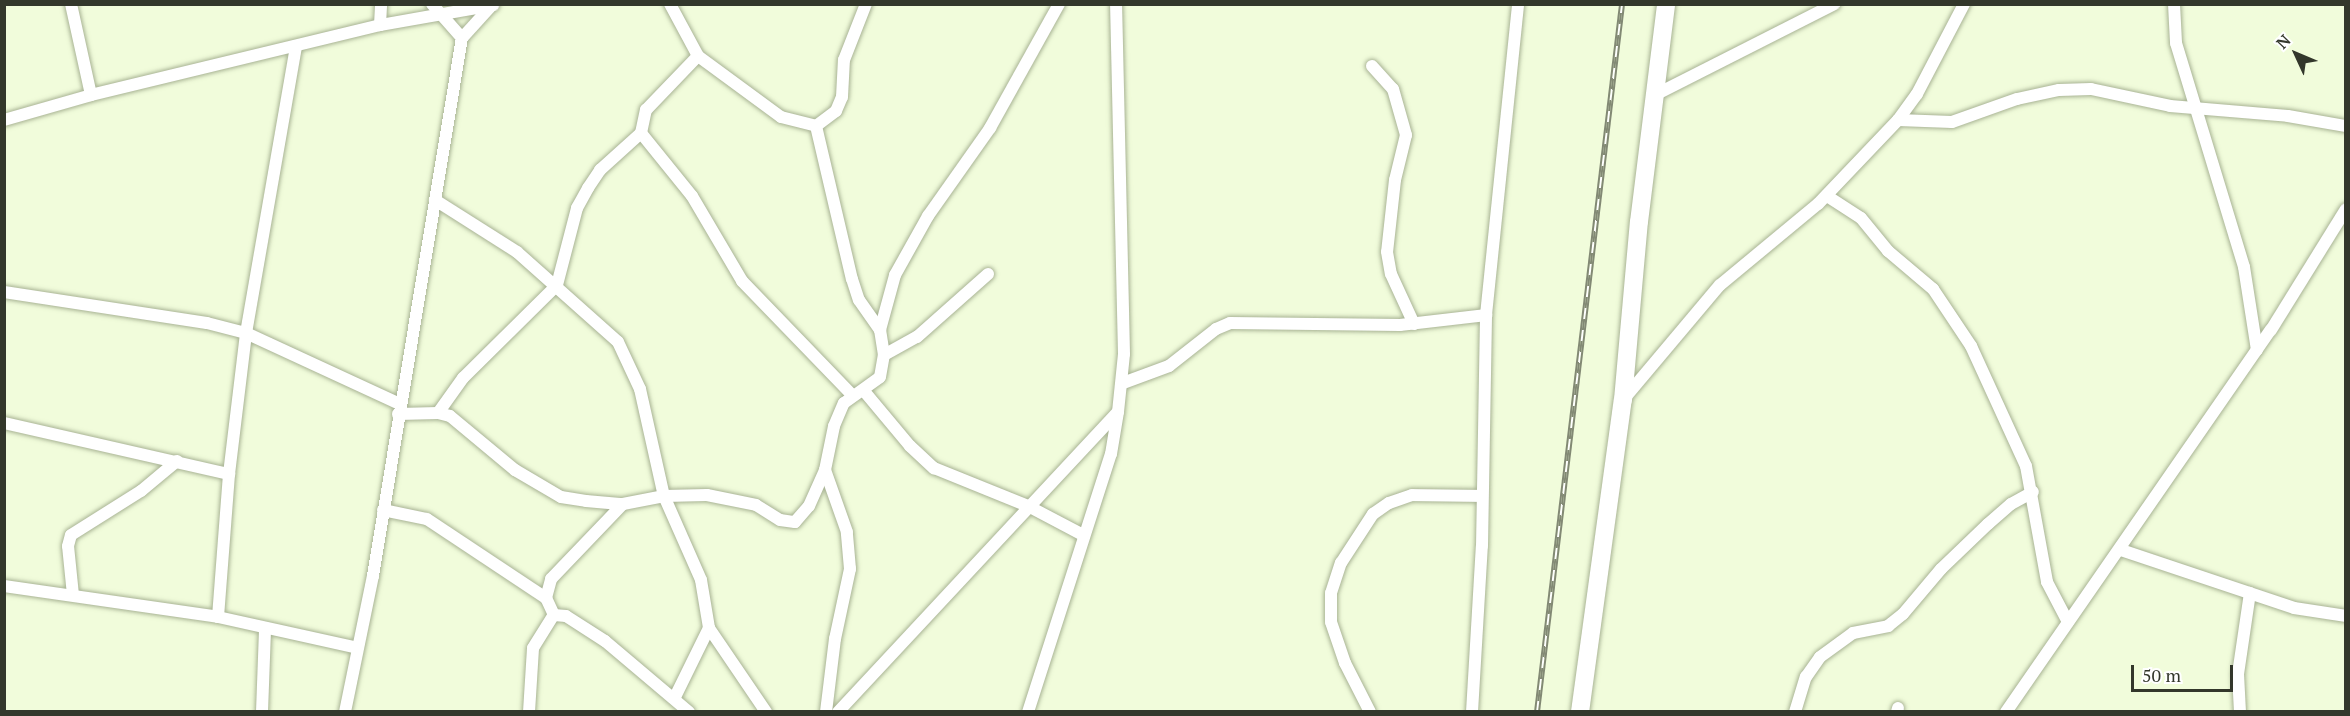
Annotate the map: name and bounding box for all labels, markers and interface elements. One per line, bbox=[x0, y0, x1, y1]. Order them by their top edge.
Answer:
north arrow bbox=[2266, 24, 2326, 84]
text: N bbox=[2271, 29, 2295, 54]
scale bar bbox=[2134, 653, 2236, 691]
text: 50 m bbox=[2142, 663, 2181, 687]

